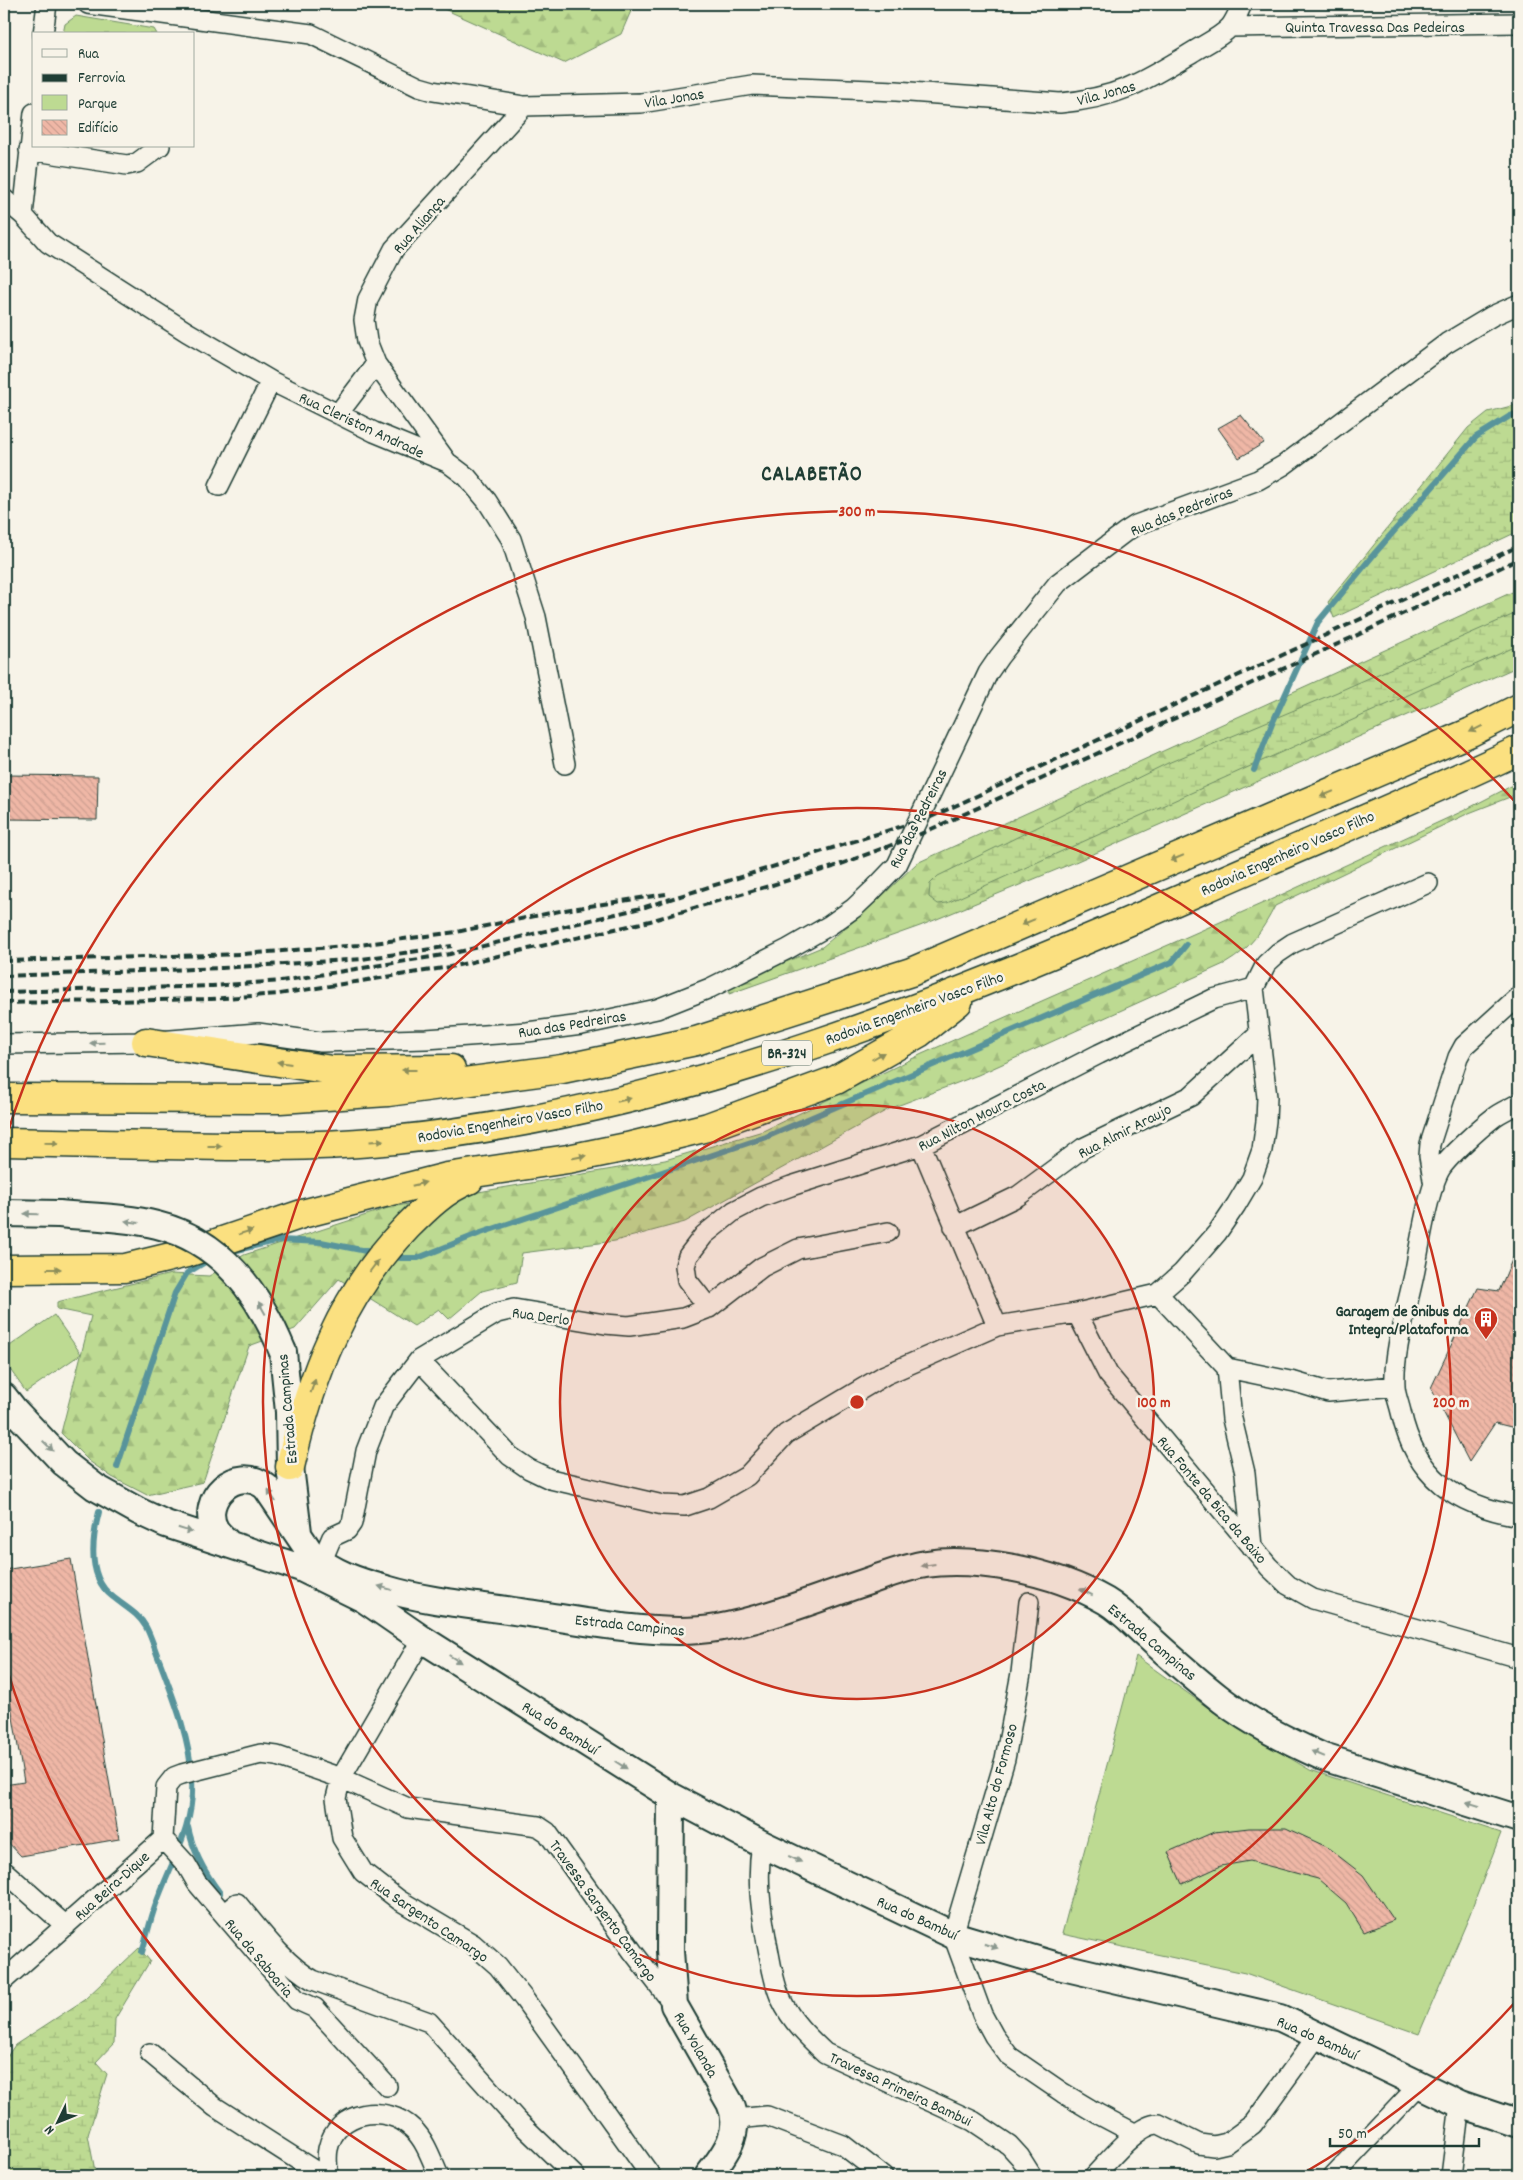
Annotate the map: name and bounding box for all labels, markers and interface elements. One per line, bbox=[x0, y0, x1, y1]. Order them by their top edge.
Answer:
street label: Quinta Travessa Das Pedeiras bbox=[1285, 17, 1465, 40]
legend bbox=[32, 32, 195, 148]
text: Rua bbox=[78, 44, 100, 66]
text: Ferrovia bbox=[78, 68, 126, 90]
street label: Vila Jonas bbox=[1075, 75, 1139, 113]
street label: Vila Jonas bbox=[643, 83, 706, 116]
text: Parque bbox=[78, 94, 118, 116]
text: Edifício bbox=[78, 118, 118, 140]
street label: Rua Aliança bbox=[388, 191, 452, 260]
street label: Rua Cleriston Andrade bbox=[294, 387, 427, 465]
district label: CALABETÃO bbox=[761, 461, 863, 491]
street label: Rua das Pedreiras bbox=[1127, 481, 1237, 543]
text: 300 m bbox=[839, 502, 875, 524]
one-way arrow bbox=[1469, 726, 1483, 734]
street label: Rua das Pedreiras bbox=[884, 765, 954, 873]
one-way arrow bbox=[1320, 791, 1334, 799]
street label: Rodovia Engenheiro Vasco Filho bbox=[1198, 806, 1379, 903]
one-way arrow bbox=[1170, 855, 1184, 863]
one-way arrow bbox=[1020, 918, 1035, 926]
street label: Rodovia Engenheiro Vasco Filho bbox=[823, 966, 1007, 1052]
street label: Rua das Pedreiras bbox=[517, 1006, 628, 1045]
one-way arrow bbox=[89, 1039, 105, 1047]
road number: BR-324 bbox=[762, 1040, 812, 1066]
one-way arrow bbox=[870, 1052, 885, 1060]
one-way arrow bbox=[276, 1059, 292, 1067]
one-way arrow bbox=[400, 1066, 416, 1074]
street label: Rua Nilton Moura Costa bbox=[914, 1074, 1050, 1158]
street label: Rodovia Engenheiro Vasco Filho bbox=[416, 1095, 605, 1150]
one-way arrow bbox=[616, 1096, 631, 1104]
street label: Rua Almir Araujo bbox=[1074, 1099, 1176, 1166]
one-way arrow bbox=[370, 1137, 386, 1145]
one-way arrow bbox=[45, 1139, 61, 1147]
one-way arrow bbox=[207, 1142, 223, 1150]
one-way arrow bbox=[572, 1152, 588, 1160]
one-way arrow bbox=[412, 1179, 427, 1187]
one-way arrow bbox=[23, 1209, 39, 1217]
one-way arrow bbox=[124, 1217, 140, 1225]
one-way arrow bbox=[238, 1228, 253, 1235]
one-way arrow bbox=[369, 1259, 379, 1273]
one-way arrow bbox=[46, 1265, 62, 1273]
one-way arrow bbox=[258, 1300, 266, 1315]
place label: Garagem de ônibus da Integra/Plataforma bbox=[1335, 1301, 1469, 1342]
street label: Rua Derlo bbox=[510, 1302, 571, 1333]
building icon: Garagem de ônibus da Integra/Plataforma bbox=[1473, 1306, 1499, 1340]
street label: Estrada Campinas bbox=[272, 1353, 305, 1465]
one-way arrow bbox=[310, 1379, 317, 1394]
centre of rings bbox=[848, 1393, 866, 1411]
text: 100 m bbox=[1137, 1393, 1171, 1415]
text: 200 m bbox=[1433, 1393, 1469, 1415]
street label: Rua Fonte da Bica da Baixo bbox=[1151, 1432, 1272, 1570]
one-way arrow bbox=[42, 1440, 54, 1452]
one-way arrow bbox=[267, 1490, 277, 1503]
one-way arrow bbox=[178, 1526, 193, 1534]
one-way arrow bbox=[920, 1561, 936, 1569]
one-way arrow bbox=[377, 1584, 392, 1592]
one-way arrow bbox=[1079, 1588, 1094, 1596]
street label: Estrada Campinas bbox=[1102, 1599, 1201, 1687]
street label: Estrada Campinas bbox=[574, 1609, 686, 1644]
one-way arrow bbox=[448, 1655, 461, 1664]
street label: Rua do Bambuí bbox=[517, 1696, 604, 1762]
street label: Vila Alto do Formoso bbox=[970, 1721, 1025, 1848]
one-way arrow bbox=[1311, 1750, 1325, 1758]
one-way arrow bbox=[615, 1760, 628, 1770]
one-way arrow bbox=[1465, 1800, 1480, 1808]
street label: Travessa Sargento Camargo bbox=[542, 1836, 661, 1987]
street label: Rua Beira-Dique bbox=[70, 1847, 156, 1927]
one-way arrow bbox=[788, 1856, 802, 1864]
street label: Rua Sargento Camargo bbox=[365, 1873, 492, 1969]
street label: Rua do Bambuí bbox=[873, 1891, 962, 1948]
street label: Rua da Saboaria bbox=[218, 1914, 298, 2004]
one-way arrow bbox=[984, 1943, 999, 1951]
street label: Rua Yolanda bbox=[667, 2008, 723, 2083]
street label: Rua do Bambuí bbox=[1273, 2011, 1362, 2068]
street label: Travessa Primeira Bambui bbox=[825, 2047, 975, 2134]
north arrow bbox=[32, 2098, 82, 2148]
scale bar bbox=[1330, 2115, 1479, 2147]
text: N bbox=[40, 2120, 60, 2139]
text: 50 m bbox=[1338, 2124, 1367, 2146]

